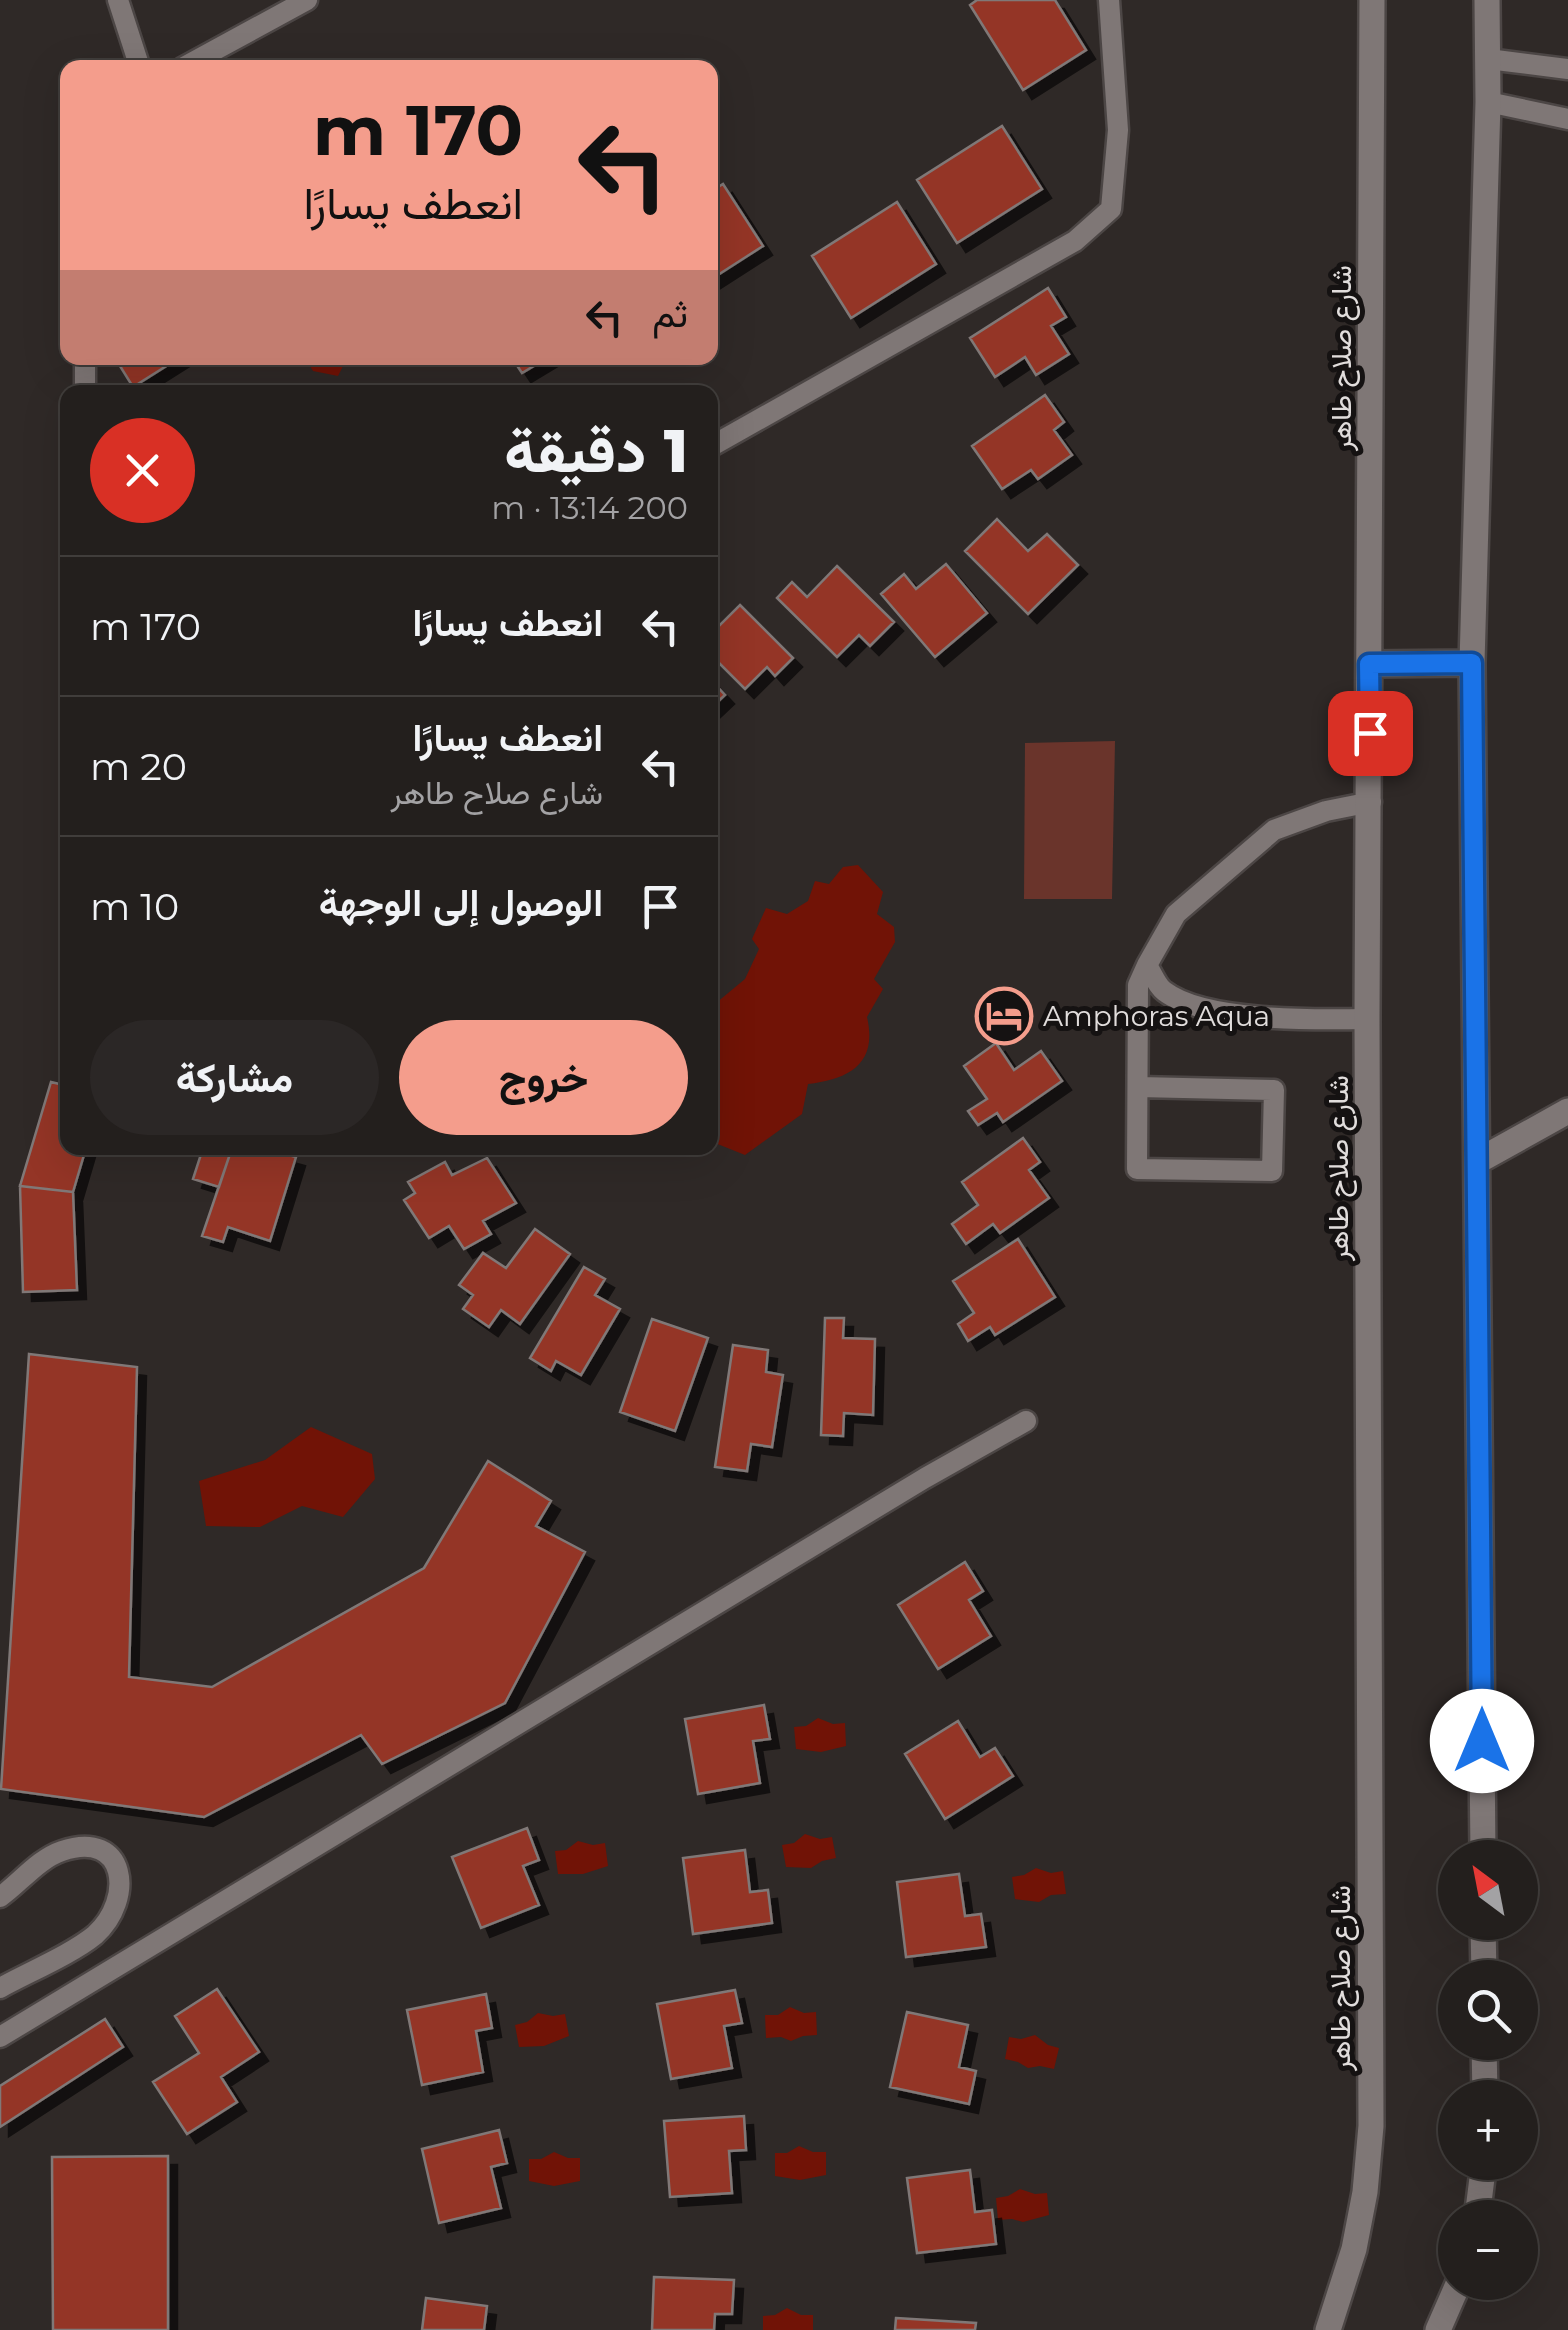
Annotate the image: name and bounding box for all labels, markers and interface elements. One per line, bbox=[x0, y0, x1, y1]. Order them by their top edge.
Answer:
text: 170 m bbox=[313, 87, 523, 173]
icon: left bbox=[558, 100, 688, 230]
text: انعطف يسارًا bbox=[303, 175, 523, 230]
street label: شارع صلاح طاهر bbox=[1324, 265, 1360, 452]
icon: left bbox=[577, 290, 632, 345]
text: ثم bbox=[652, 290, 688, 337]
text: 1 دقيقة bbox=[504, 414, 688, 487]
button: close bbox=[90, 418, 195, 523]
text: 200 m · 13:14 bbox=[491, 488, 688, 527]
text: انعطف يسارًا bbox=[412, 599, 603, 646]
icon: left bbox=[633, 599, 688, 654]
text: 170 m bbox=[90, 603, 201, 650]
pin bbox=[1328, 691, 1413, 776]
icon: arrive bbox=[1343, 706, 1398, 761]
text: انعطف يسارًا bbox=[412, 714, 603, 761]
icon: left bbox=[633, 739, 688, 794]
text: 20 m bbox=[90, 743, 187, 790]
text: شارع صلاح طاهر bbox=[391, 773, 603, 812]
text: الوصول إلى الوجهة bbox=[319, 879, 603, 926]
icon: arrive bbox=[633, 879, 688, 934]
text: 10 m bbox=[90, 883, 179, 930]
hotel icon: Amphoras Aqua bbox=[974, 986, 1034, 1046]
place label: Amphoras Aqua bbox=[1043, 999, 1270, 1033]
button: مشاركة bbox=[90, 1020, 379, 1135]
button: خروج bbox=[399, 1020, 688, 1135]
street label: شارع صلاح طاهر bbox=[1321, 1075, 1357, 1262]
position arrow bbox=[1430, 1689, 1534, 1793]
north arrow bbox=[1438, 1840, 1538, 1940]
map controls bbox=[1438, 1840, 1538, 2300]
street label: شارع صلاح طاهر bbox=[1323, 1885, 1359, 2072]
button: search bbox=[1438, 1960, 1538, 2060]
button: + bbox=[1438, 2080, 1538, 2180]
button: − bbox=[1438, 2200, 1538, 2300]

